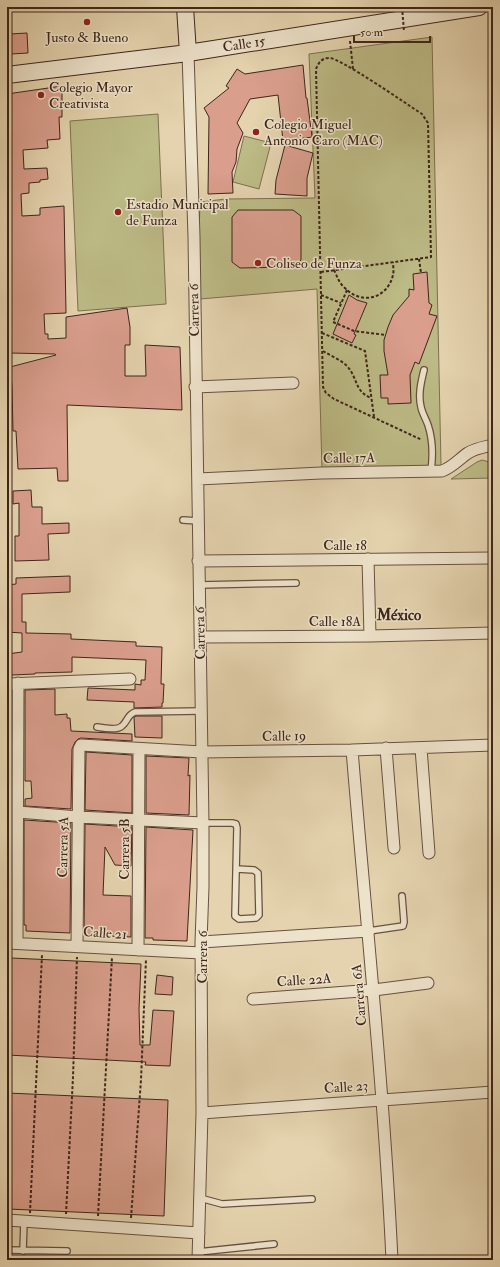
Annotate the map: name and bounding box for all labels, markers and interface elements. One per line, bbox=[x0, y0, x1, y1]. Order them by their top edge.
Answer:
marker: Justo & Bueno bbox=[82, 17, 92, 27]
scale bar bbox=[354, 18, 430, 44]
text: 50 m bbox=[360, 25, 384, 40]
place label: Justo & Bueno bbox=[45, 29, 128, 46]
street label: Calle 15 bbox=[221, 32, 267, 56]
place label: Colegio Mayor Creativista bbox=[49, 79, 133, 112]
marker: Colegio Mayor Creativista bbox=[36, 90, 46, 100]
place label: Colegio Miguel Antonio Caro (MAC) bbox=[263, 116, 383, 149]
marker: Colegio Miguel Antonio Caro (MAC) bbox=[251, 127, 261, 137]
place label: Estadio Municipal de Funza bbox=[126, 196, 229, 229]
marker: Estadio Municipal de Funza bbox=[113, 207, 123, 217]
place label: Coliseo de Funza bbox=[266, 255, 362, 272]
marker: Coliseo de Funza bbox=[253, 258, 263, 268]
street label: Carrera 6 bbox=[185, 282, 203, 337]
street label: Calle 17A bbox=[323, 449, 375, 467]
street label: Calle 18 bbox=[323, 537, 367, 554]
street label: Carrera 6 bbox=[191, 605, 209, 660]
district label: México bbox=[376, 606, 422, 625]
street label: Calle 18A bbox=[309, 613, 361, 630]
street label: Calle 19 bbox=[262, 727, 306, 745]
street label: Carrera 5A bbox=[54, 816, 72, 878]
street label: Carrera 5B bbox=[116, 818, 133, 880]
street label: Calle 21 bbox=[82, 923, 128, 943]
street label: Carrera 6 bbox=[194, 929, 211, 984]
street label: Carrera 6A bbox=[348, 963, 370, 1027]
street label: Calle 22A bbox=[276, 970, 332, 990]
street label: Calle 23 bbox=[323, 1077, 369, 1097]

